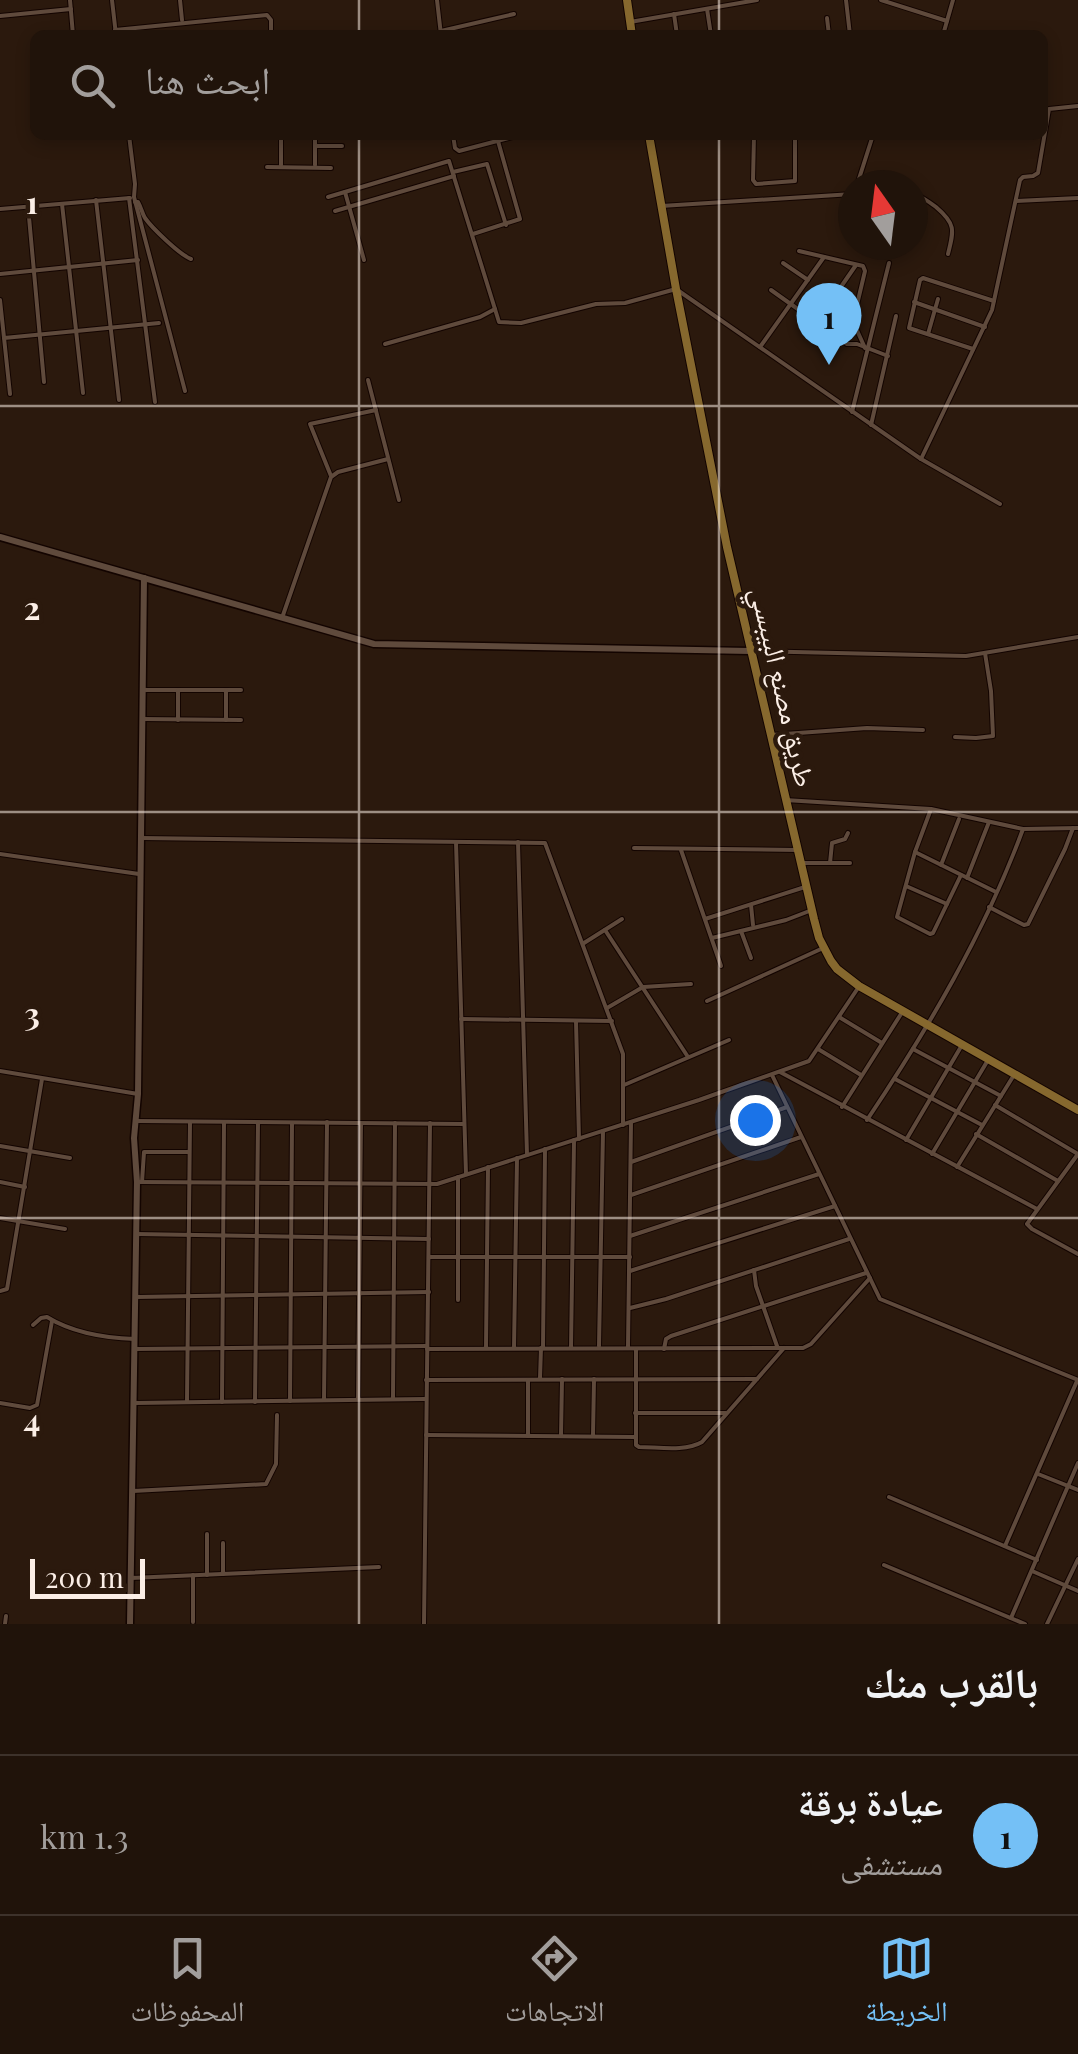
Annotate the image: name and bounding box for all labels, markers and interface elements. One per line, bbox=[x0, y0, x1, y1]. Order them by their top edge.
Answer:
search box bbox=[30, 30, 1048, 140]
text: ابحث هنا bbox=[145, 53, 270, 104]
icon: search bbox=[65, 58, 120, 113]
north arrow bbox=[838, 170, 928, 260]
text: 1 bbox=[26, 179, 38, 222]
pin: 1 bbox=[796, 282, 862, 365]
street label: طريق مصنع البيبسي bbox=[738, 583, 825, 792]
text: 2 bbox=[24, 585, 40, 628]
text: 3 bbox=[24, 991, 40, 1034]
your location bbox=[730, 1095, 781, 1146]
text: 4 bbox=[24, 1397, 40, 1440]
scale bar bbox=[30, 1554, 145, 1598]
text: 200 m bbox=[45, 1558, 124, 1595]
text: بالقرب منك bbox=[864, 1653, 1038, 1709]
text: عيادة برقة bbox=[798, 1775, 943, 1826]
text: 1.3 km bbox=[40, 1814, 128, 1857]
text: 1 bbox=[999, 1814, 1012, 1857]
text: مستشفى bbox=[840, 1840, 943, 1883]
tab: المحفوظات bbox=[130, 1931, 244, 2039]
tab: الاتجاهات bbox=[505, 1931, 604, 2039]
tab: الخريطة bbox=[865, 1931, 948, 2039]

